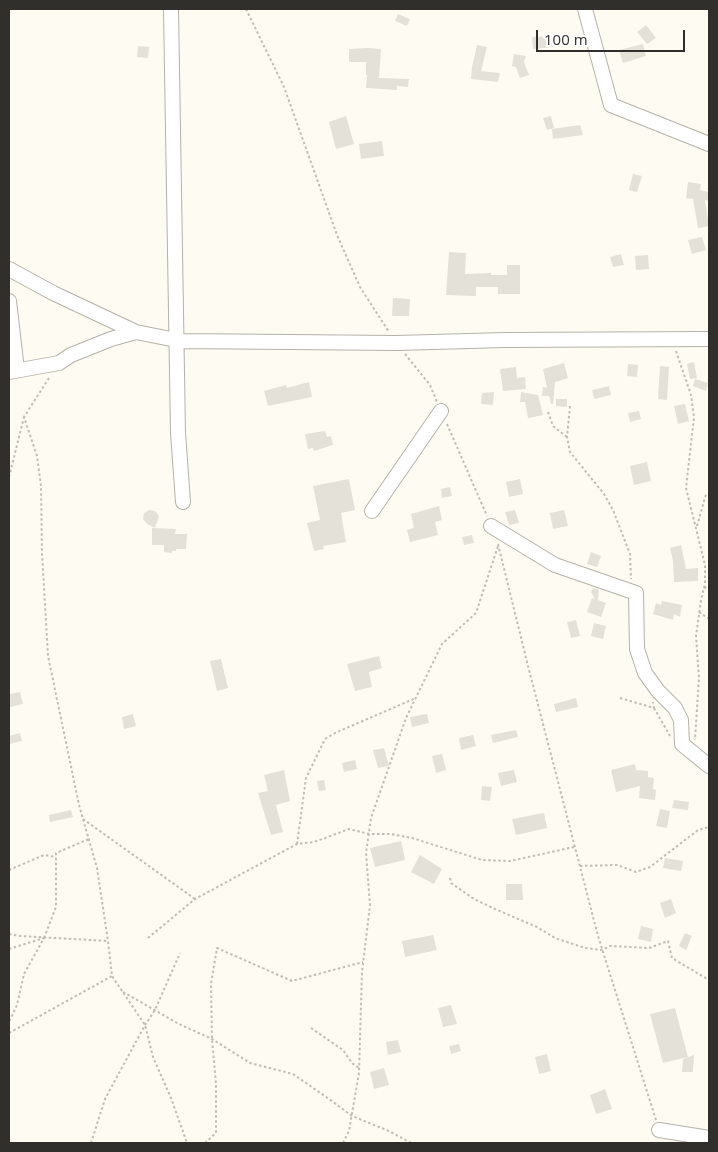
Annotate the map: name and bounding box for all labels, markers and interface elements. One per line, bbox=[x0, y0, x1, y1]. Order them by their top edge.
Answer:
scale bar bbox=[538, 20, 687, 52]
text: 100 m bbox=[544, 29, 588, 49]

